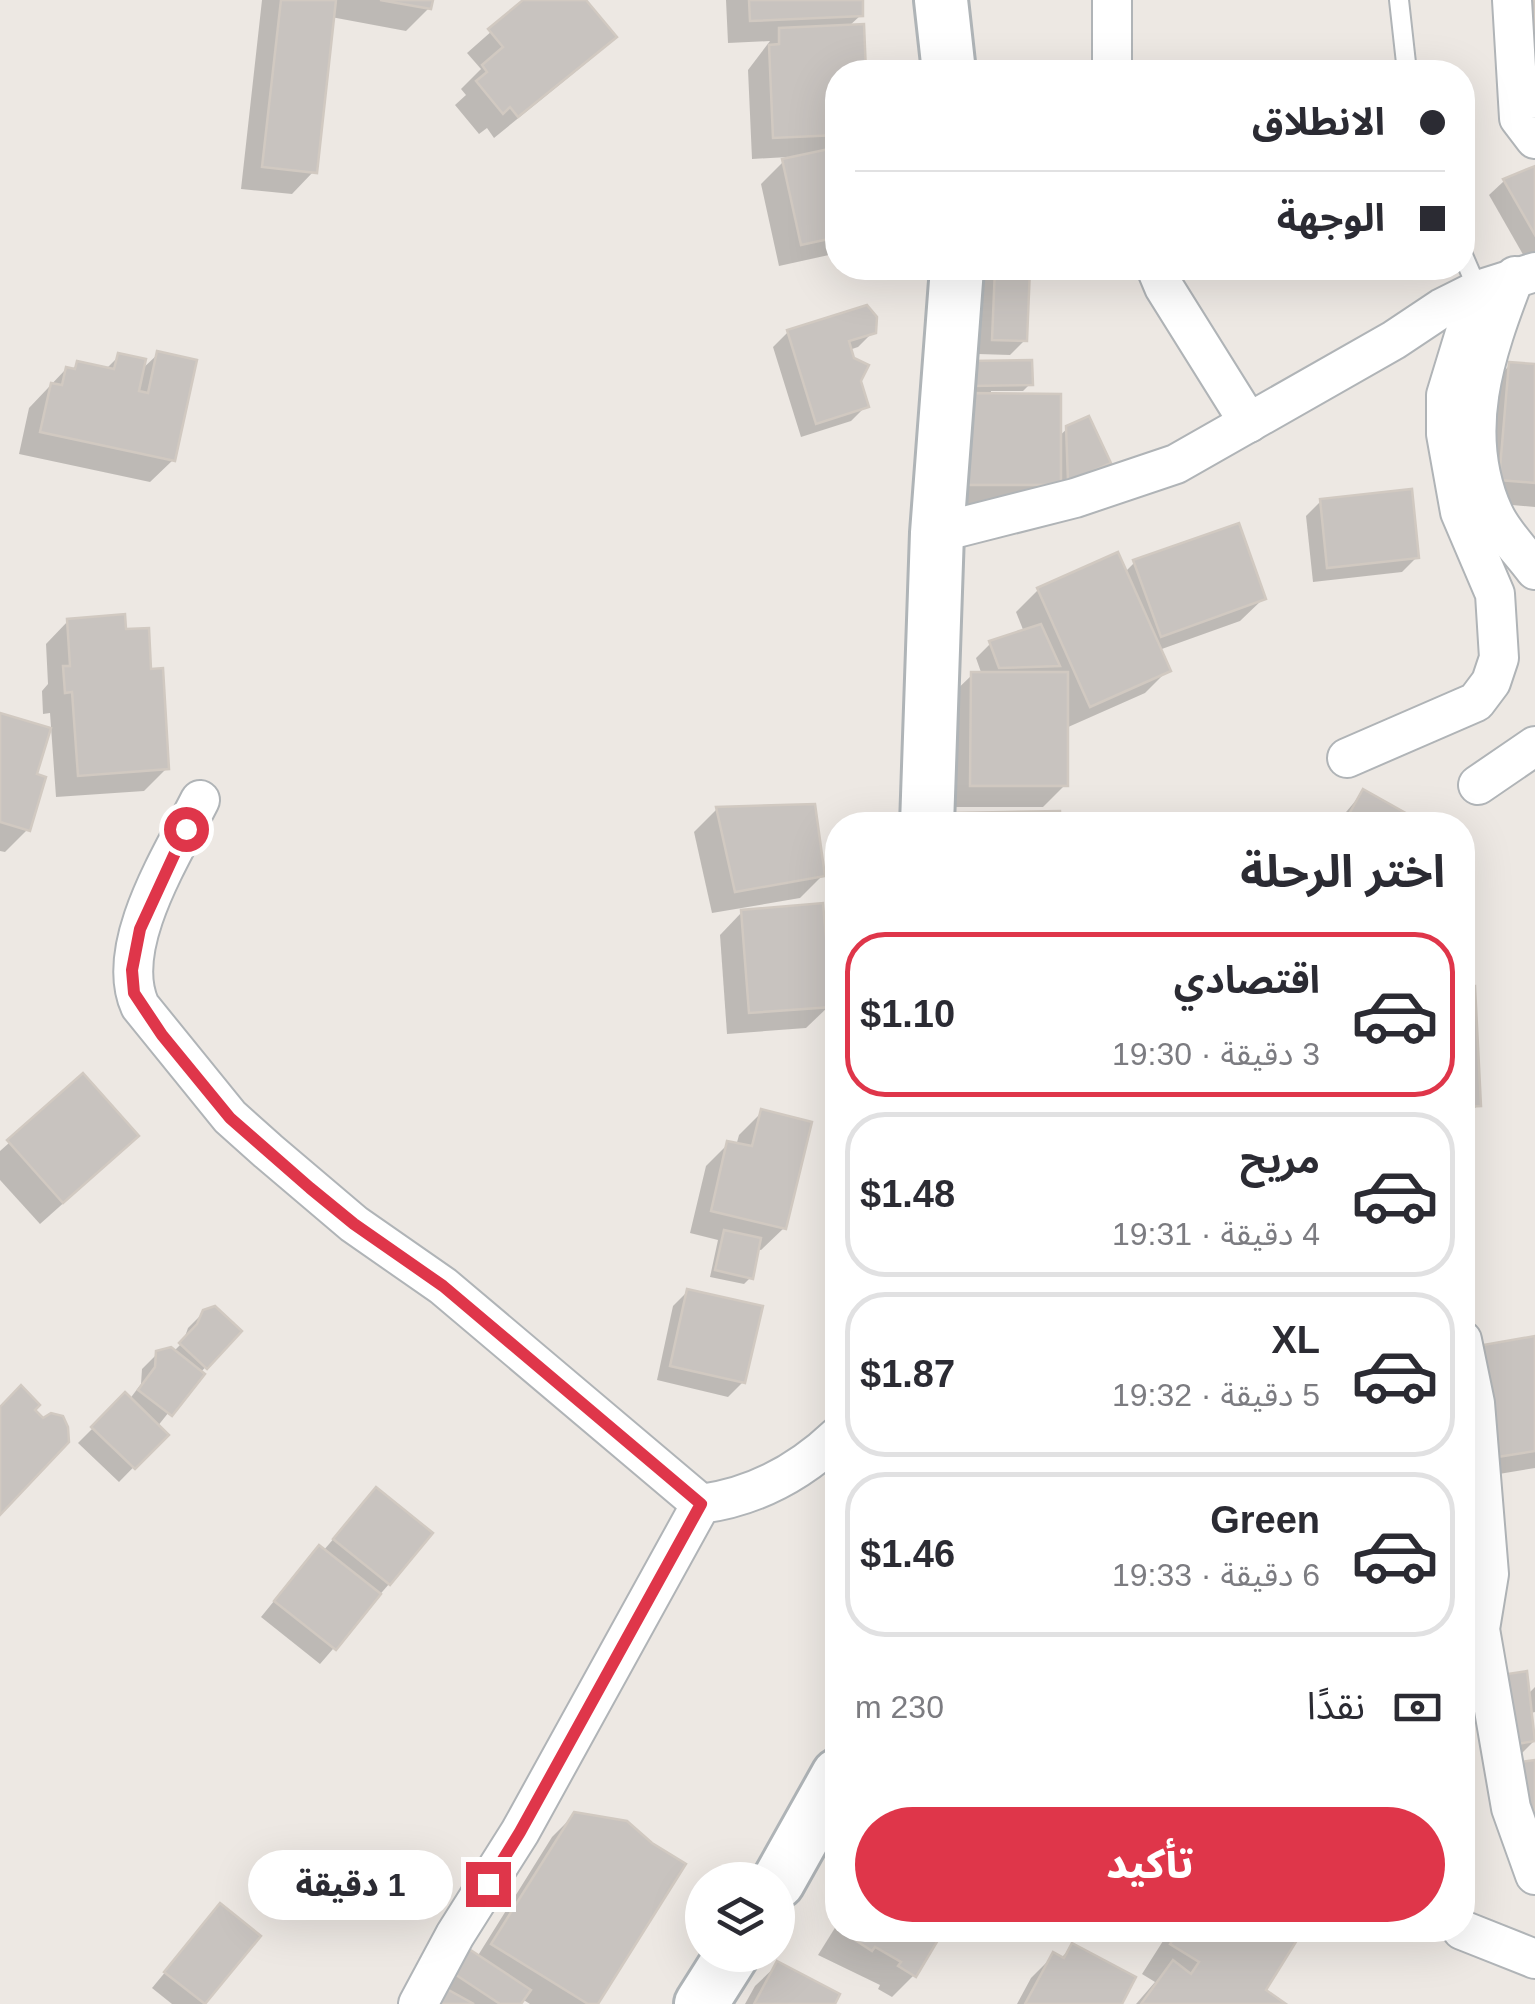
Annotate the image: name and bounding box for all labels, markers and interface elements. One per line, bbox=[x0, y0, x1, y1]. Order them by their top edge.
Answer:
text: الانطلاق bbox=[1252, 101, 1385, 143]
text: الوجهة bbox=[1277, 197, 1385, 239]
route start bbox=[164, 807, 209, 852]
text: اختر الرحلة bbox=[1240, 846, 1445, 897]
text: اقتصادي bbox=[1174, 959, 1320, 1001]
icon: car bbox=[1350, 970, 1440, 1060]
text: $1.10 bbox=[860, 993, 955, 1035]
text: 3 دقيقة · 19:30 bbox=[1112, 1036, 1320, 1072]
text: مريح bbox=[1240, 1139, 1320, 1181]
icon: car bbox=[1350, 1150, 1440, 1240]
text: $1.48 bbox=[860, 1173, 955, 1215]
text: 4 دقيقة · 19:31 bbox=[1112, 1216, 1320, 1252]
text: XL bbox=[1271, 1319, 1320, 1361]
icon: car bbox=[1350, 1330, 1440, 1420]
text: $1.87 bbox=[860, 1353, 955, 1395]
text: 5 دقيقة · 19:32 bbox=[1112, 1377, 1320, 1413]
text: Green bbox=[1210, 1499, 1320, 1541]
icon: car bbox=[1350, 1510, 1440, 1600]
text: $1.46 bbox=[860, 1533, 955, 1575]
text: 6 دقيقة · 19:33 bbox=[1112, 1557, 1320, 1593]
icon: cash bbox=[1390, 1680, 1445, 1735]
text: نقدًا bbox=[1307, 1685, 1365, 1727]
text: 230 m bbox=[855, 1689, 944, 1725]
button: تأكيد bbox=[855, 1807, 1445, 1922]
callout: 1 دقيقة bbox=[248, 1849, 453, 1919]
route end bbox=[466, 1862, 511, 1907]
map controls bbox=[685, 1862, 795, 1972]
button: layers bbox=[685, 1862, 795, 1972]
text: 1 دقيقة bbox=[295, 1867, 406, 1903]

